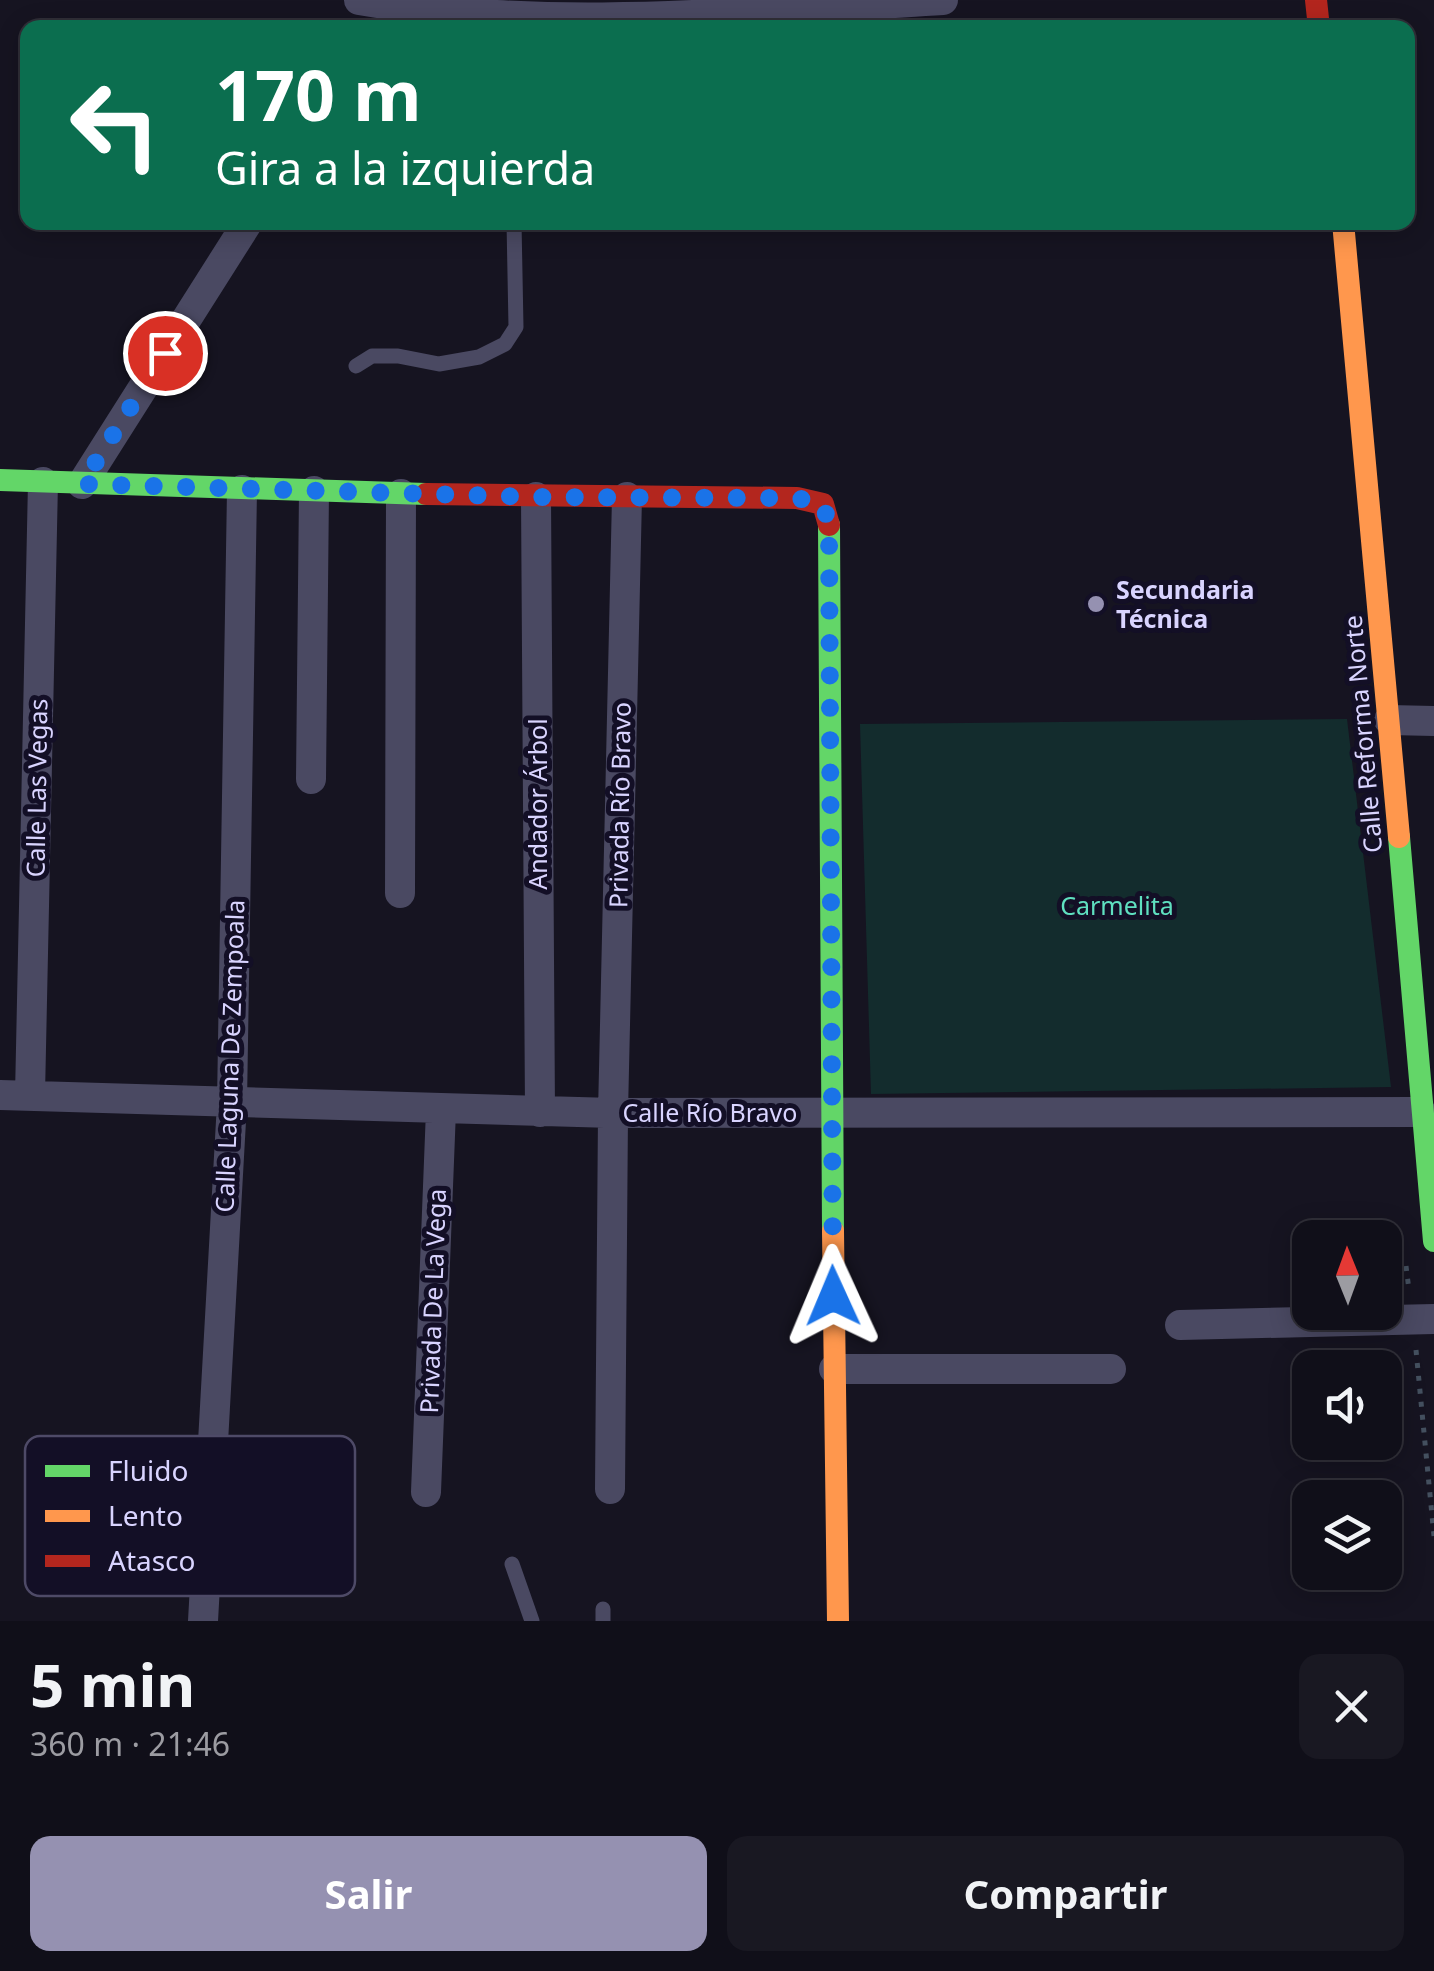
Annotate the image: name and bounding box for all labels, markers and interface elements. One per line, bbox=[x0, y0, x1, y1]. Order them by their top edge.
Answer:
text: 170 m bbox=[215, 46, 422, 142]
icon: left bbox=[50, 60, 180, 190]
text: Gira a la izquierda bbox=[215, 137, 595, 198]
pin bbox=[123, 311, 208, 396]
icon: arrive bbox=[138, 326, 193, 381]
place label: Secundaria Técnica bbox=[1116, 572, 1255, 635]
marker: Secundaria Técnica bbox=[1085, 593, 1107, 615]
street label: Calle Reforma Norte bbox=[1335, 614, 1389, 854]
street label: Calle Las Vegas bbox=[17, 698, 55, 878]
street label: Privada Río Bravo bbox=[600, 702, 638, 908]
street label: Andador Árbol bbox=[520, 718, 554, 890]
park label: Carmelita bbox=[1060, 888, 1174, 922]
street label: Calle Laguna De Zempoala bbox=[207, 899, 251, 1213]
street label: Calle Río Bravo bbox=[623, 1095, 797, 1129]
street label: Privada De La Vega bbox=[411, 1188, 453, 1414]
north arrow bbox=[1292, 1220, 1402, 1330]
map controls bbox=[1292, 1220, 1402, 1590]
position arrow bbox=[781, 1244, 885, 1348]
button: sound bbox=[1292, 1350, 1402, 1460]
legend bbox=[25, 1436, 355, 1596]
text: Fluido bbox=[108, 1451, 188, 1489]
button: layers bbox=[1292, 1480, 1402, 1590]
text: Lento bbox=[108, 1496, 183, 1534]
text: Atasco bbox=[108, 1541, 196, 1579]
text: 5 min bbox=[30, 1643, 195, 1725]
button: close bbox=[1299, 1654, 1404, 1759]
text: 360 m · 21:46 bbox=[30, 1722, 230, 1765]
button: Salir bbox=[30, 1836, 707, 1951]
button: Compartir bbox=[727, 1836, 1404, 1951]

